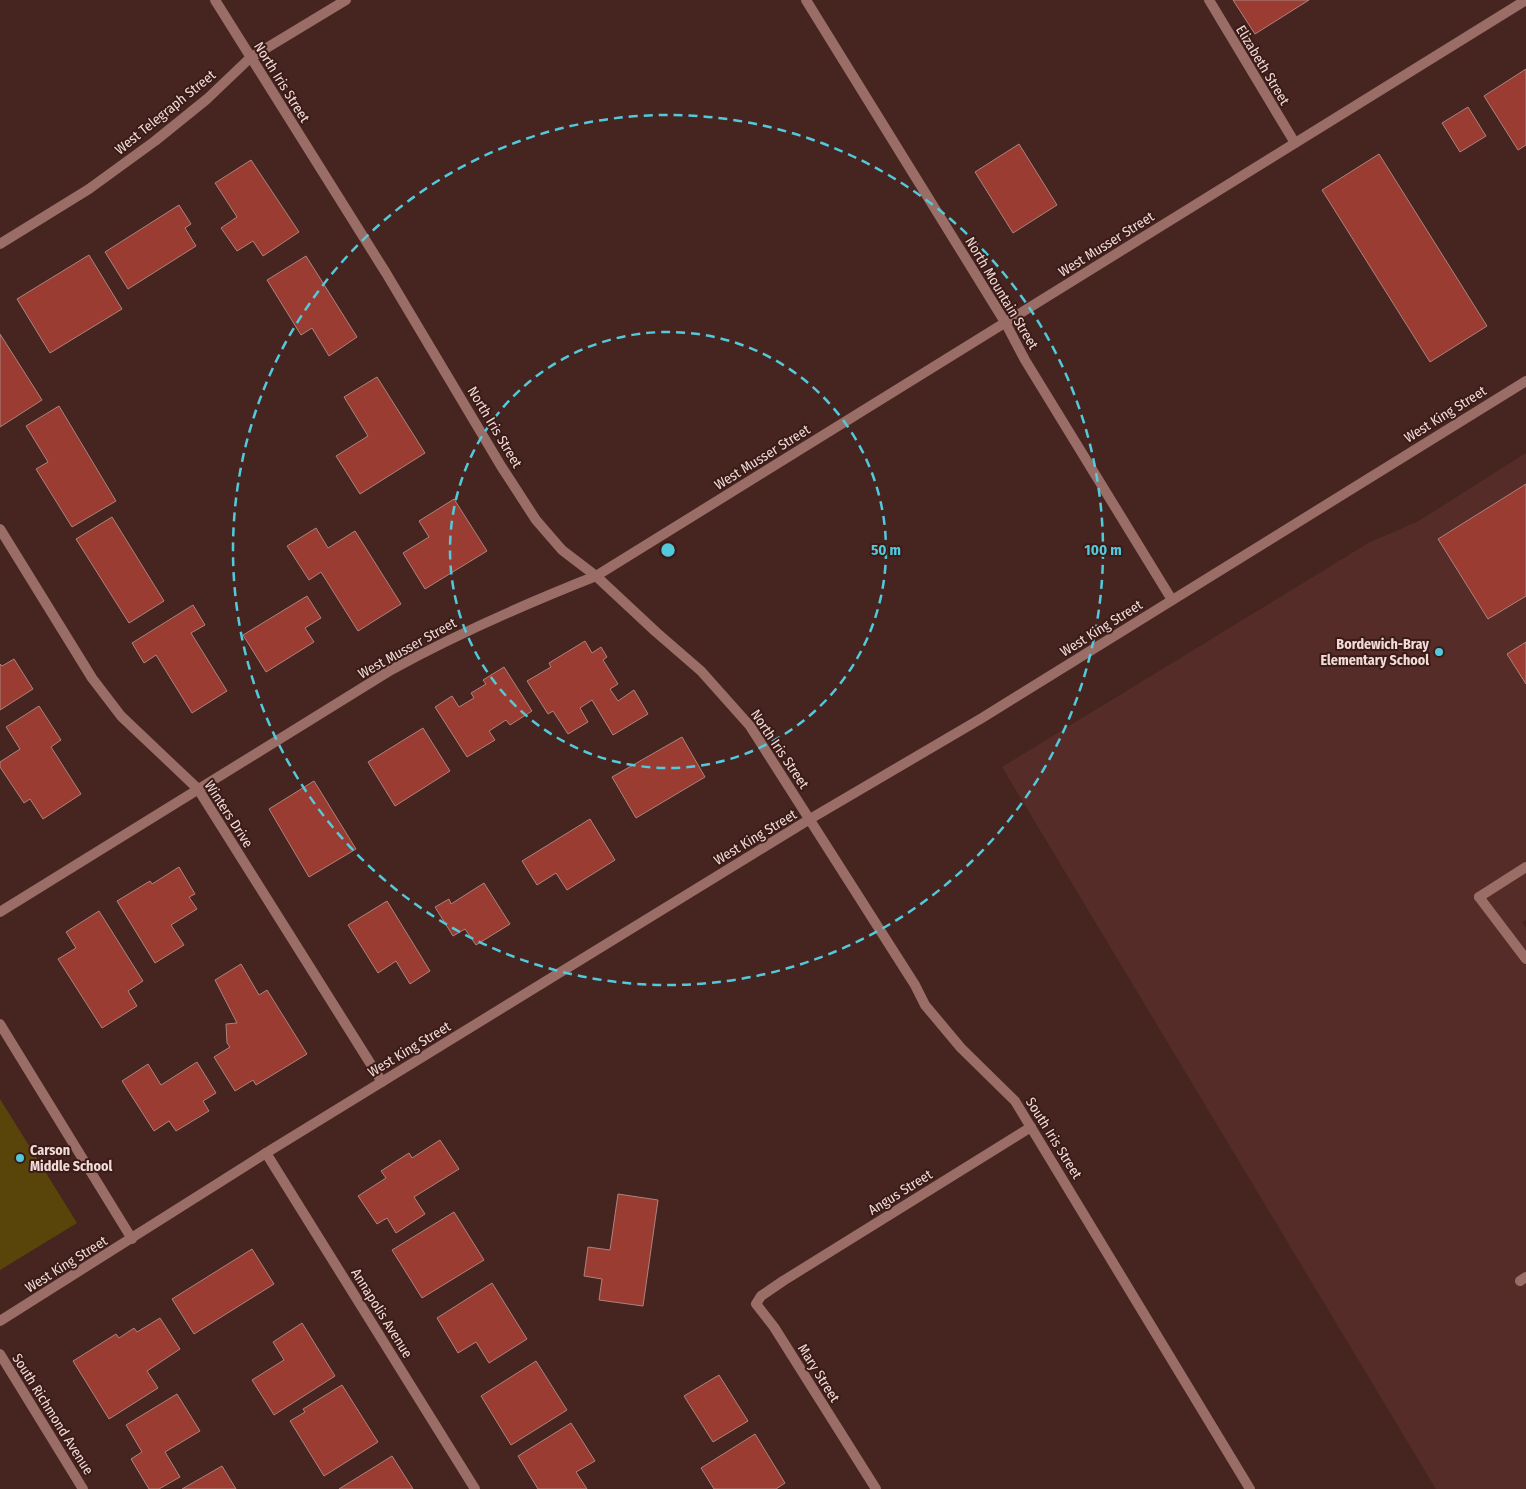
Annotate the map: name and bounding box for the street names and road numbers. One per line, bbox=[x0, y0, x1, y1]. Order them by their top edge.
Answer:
street label: Elizabeth Street bbox=[1232, 22, 1293, 109]
street label: North Iris Street bbox=[250, 39, 313, 126]
street label: West Telegraph Street bbox=[112, 66, 219, 158]
street label: West Musser Street bbox=[1055, 208, 1158, 281]
street label: North Mountain Street bbox=[961, 234, 1042, 353]
street label: West King Street bbox=[1401, 382, 1490, 446]
street label: North Iris Street bbox=[464, 384, 526, 471]
street label: West Musser Street bbox=[711, 421, 814, 494]
street label: West King Street bbox=[1057, 596, 1146, 660]
street label: West Musser Street bbox=[355, 614, 460, 682]
street label: North Iris Street bbox=[747, 706, 813, 792]
street label: Winters Drive bbox=[201, 778, 257, 851]
street label: West King Street bbox=[711, 806, 800, 869]
street label: West King Street bbox=[365, 1018, 454, 1081]
street label: South Iris Street bbox=[1022, 1094, 1086, 1182]
street label: Angus Street bbox=[865, 1166, 936, 1219]
street label: West King Street bbox=[22, 1232, 111, 1296]
street label: Annapolis Avenue bbox=[347, 1265, 416, 1361]
street label: Mary Street bbox=[794, 1341, 843, 1406]
street label: South Richmond Avenue bbox=[8, 1350, 97, 1478]

